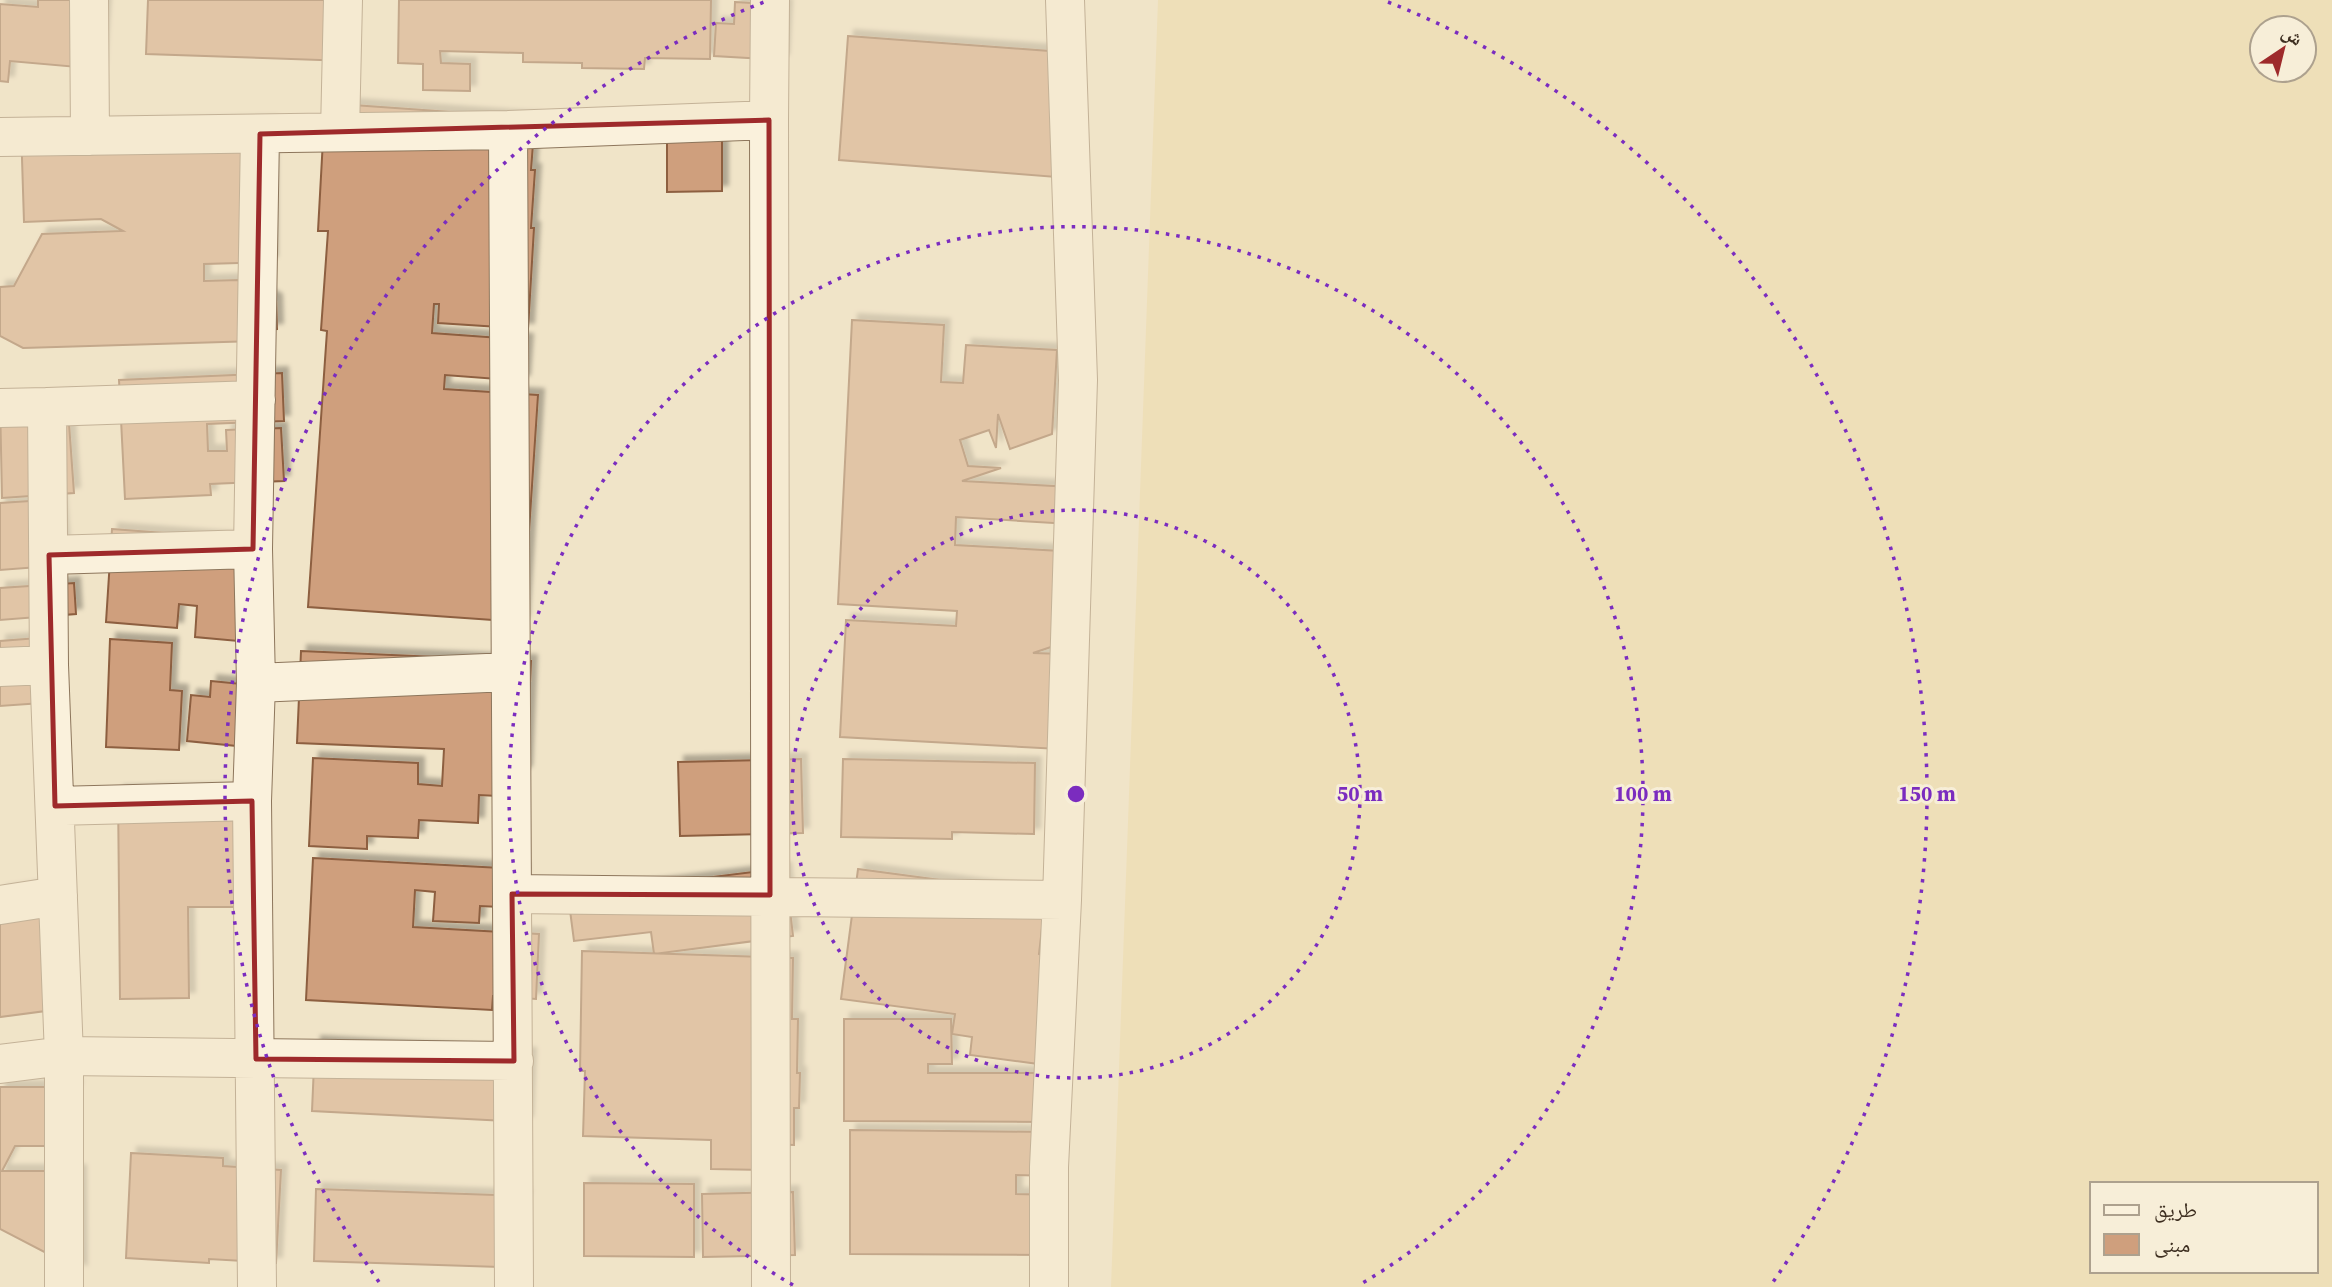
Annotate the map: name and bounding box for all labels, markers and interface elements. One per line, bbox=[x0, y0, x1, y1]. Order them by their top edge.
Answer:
north arrow bbox=[2248, 14, 2318, 84]
text: ش bbox=[2277, 19, 2308, 52]
text: 50 m bbox=[1337, 779, 1383, 808]
text: 100 m bbox=[1614, 779, 1672, 808]
text: 150 m bbox=[1898, 779, 1956, 808]
centre of rings bbox=[1064, 782, 1088, 806]
legend bbox=[2090, 1182, 2318, 1273]
text: طريق bbox=[2154, 1195, 2197, 1224]
text: مبنى bbox=[2154, 1230, 2190, 1259]

